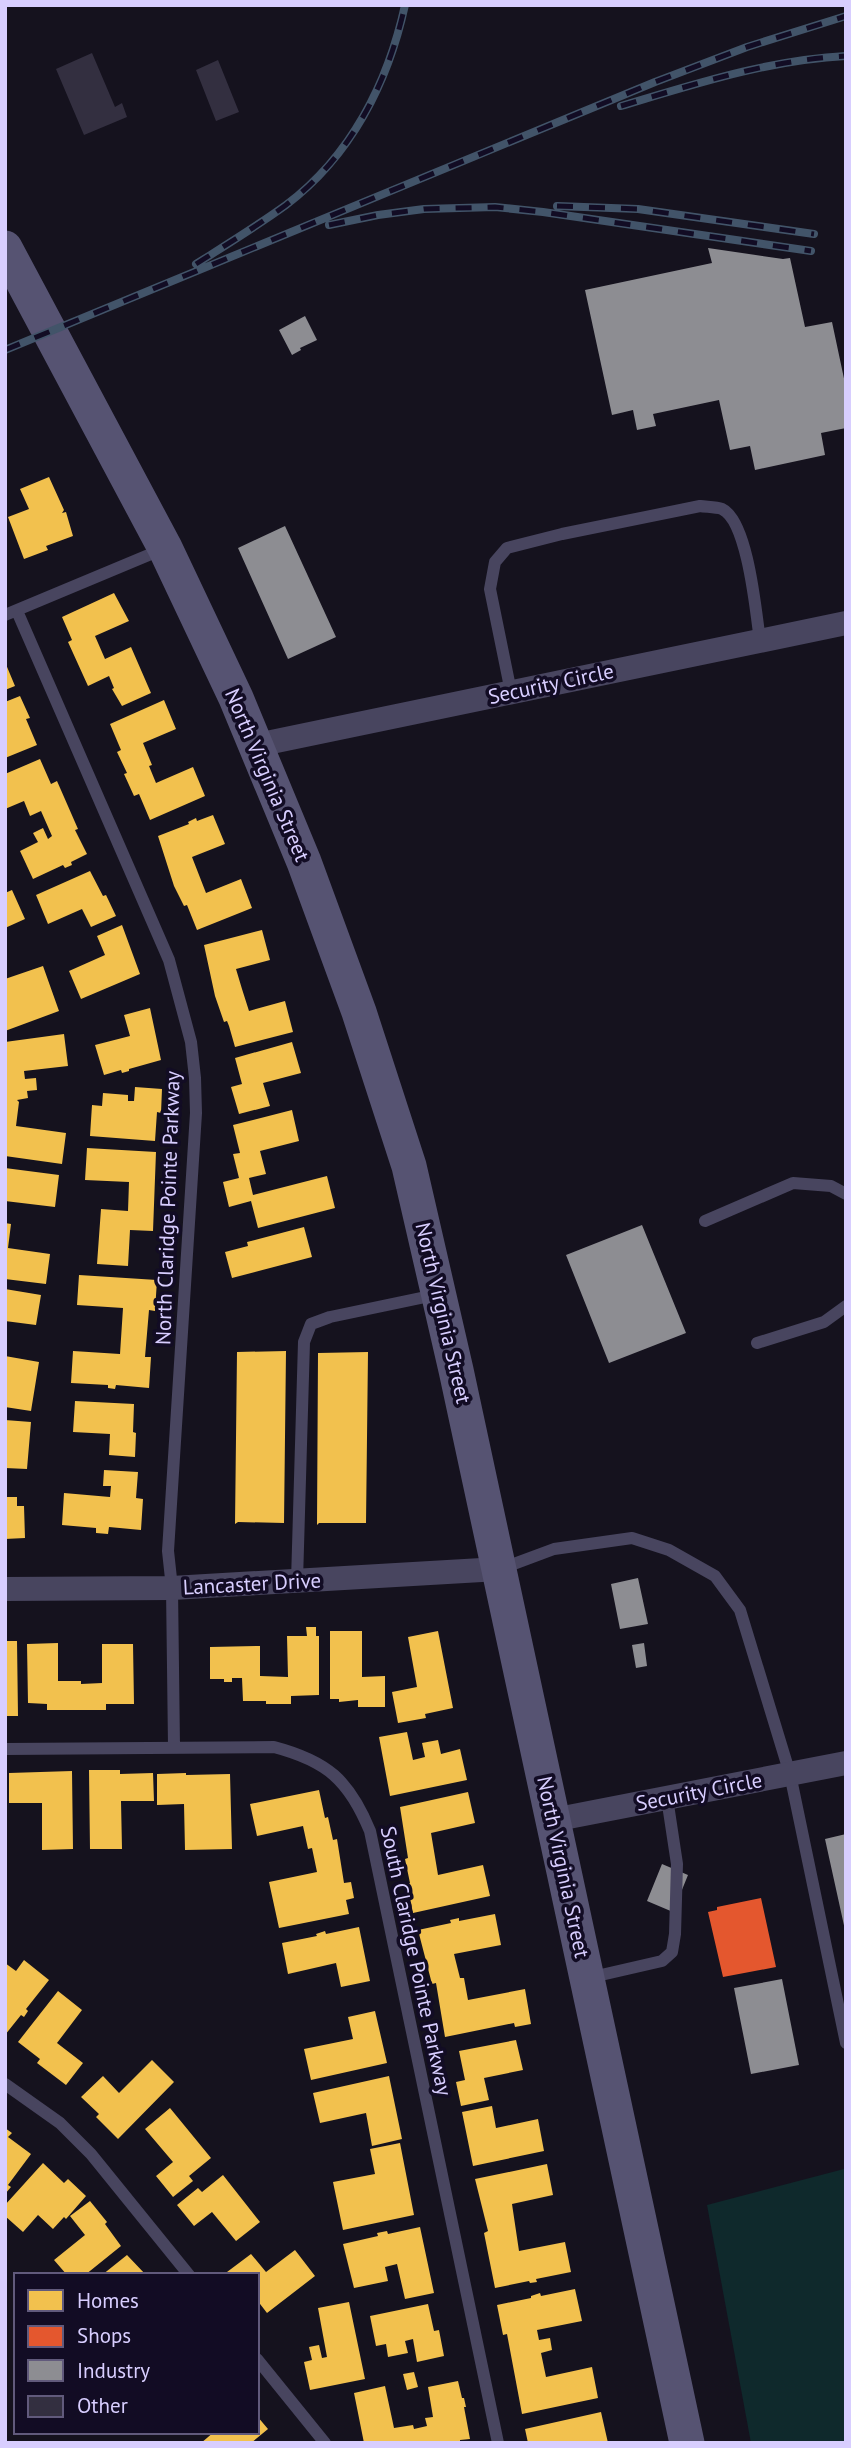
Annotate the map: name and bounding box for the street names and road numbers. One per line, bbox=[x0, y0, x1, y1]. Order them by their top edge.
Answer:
street label: Security Circle bbox=[486, 657, 616, 710]
street label: North Virginia Street bbox=[219, 684, 316, 865]
street label: North Claridge Pointe Parkway bbox=[149, 1070, 186, 1346]
street label: North Virginia Street bbox=[410, 1220, 477, 1406]
street label: Lancaster Drive bbox=[182, 1566, 322, 1601]
street label: Security Circle bbox=[634, 1766, 764, 1817]
street label: North Virginia Street bbox=[531, 1774, 596, 1960]
street label: South Claridge Pointe Parkway bbox=[375, 1824, 458, 2098]

